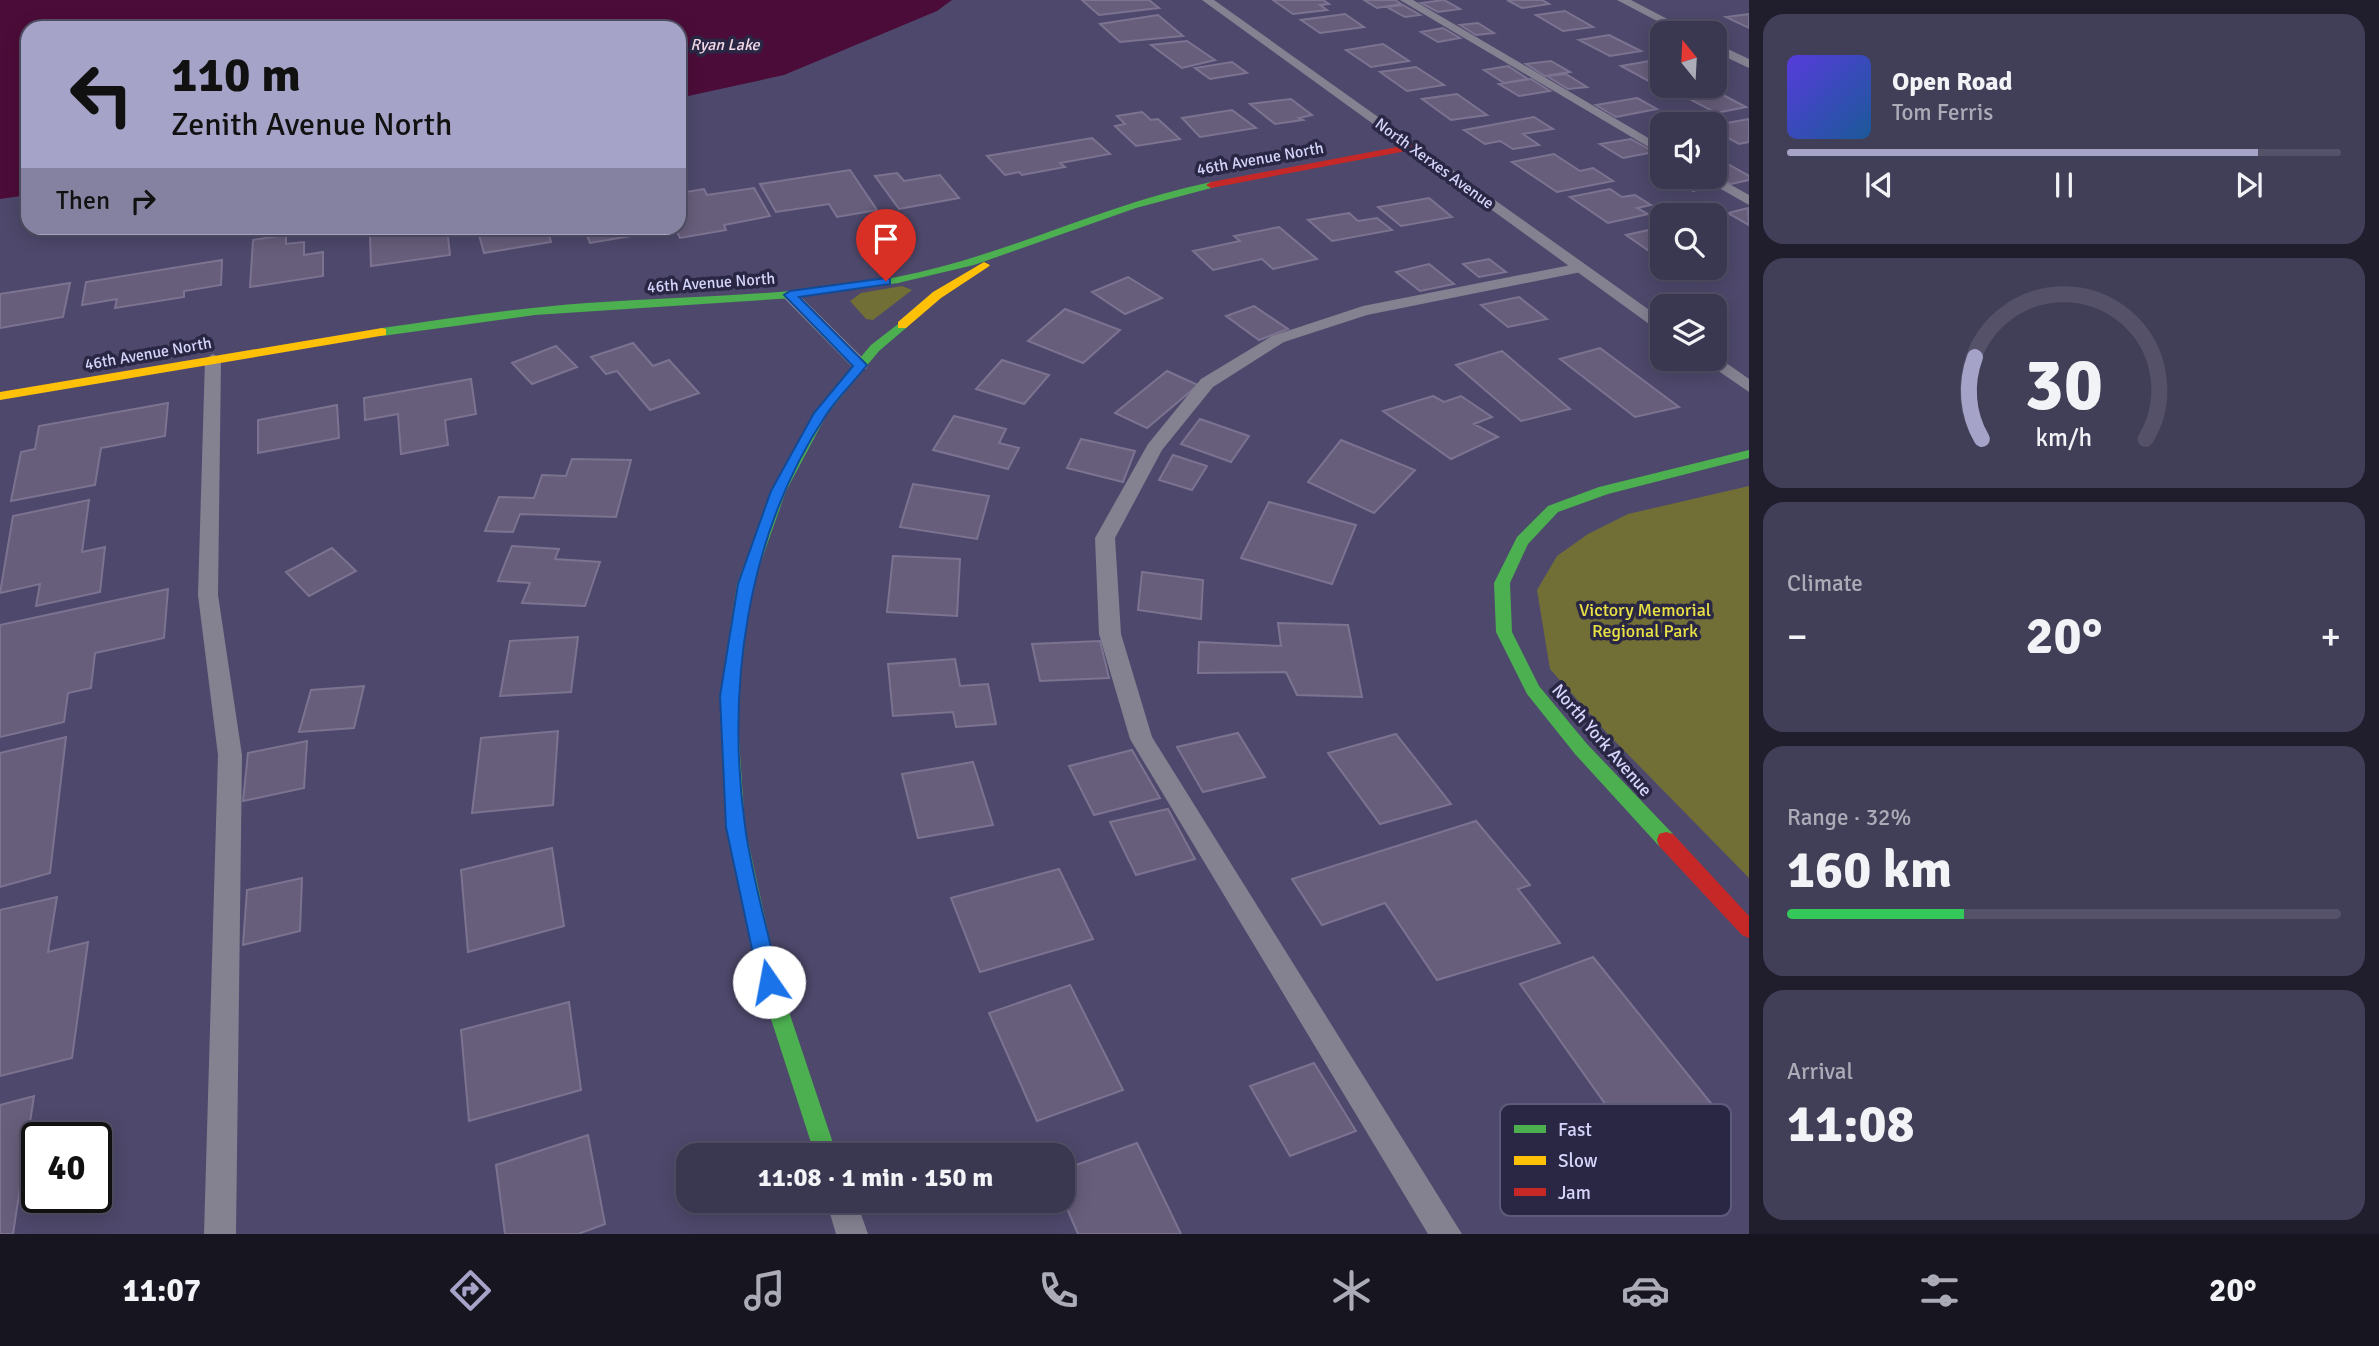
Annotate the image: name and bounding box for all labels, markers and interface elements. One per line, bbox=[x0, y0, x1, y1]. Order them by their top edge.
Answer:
north arrow bbox=[1650, 21, 1727, 98]
map controls bbox=[1650, 21, 1727, 371]
water label: Ryan Lake bbox=[690, 35, 761, 55]
text: 110 m bbox=[171, 45, 301, 105]
icon: left bbox=[56, 49, 147, 140]
text: Open Road bbox=[1892, 66, 2013, 98]
text: Tom Ferris bbox=[1892, 98, 1993, 127]
text: Zenith Avenue North bbox=[171, 105, 452, 144]
button: sound bbox=[1650, 112, 1727, 189]
street label: North Xerxes Avenue bbox=[1371, 114, 1498, 214]
street label: 46th Avenue North bbox=[1195, 138, 1325, 180]
icon: previous bbox=[1860, 166, 1898, 204]
icon: pause bbox=[2045, 166, 2083, 204]
icon: next bbox=[2230, 166, 2268, 204]
icon: right bbox=[124, 182, 162, 220]
text: Then bbox=[56, 185, 110, 217]
button: search bbox=[1650, 203, 1727, 280]
pin bbox=[856, 209, 916, 281]
icon: arrive bbox=[867, 220, 905, 258]
street label: 46th Avenue North bbox=[646, 269, 776, 297]
button: layers bbox=[1650, 294, 1727, 371]
street label: 46th Avenue North bbox=[83, 333, 213, 375]
text: 30 bbox=[2025, 341, 2103, 430]
text: km/h bbox=[2036, 422, 2092, 453]
text: Climate bbox=[1787, 569, 1863, 598]
park label: Victory Memorial Regional Park bbox=[1579, 599, 1711, 642]
text: 20° bbox=[2026, 604, 2102, 668]
text: − bbox=[1787, 613, 1808, 660]
text: + bbox=[2320, 613, 2341, 660]
street label: North York Avenue bbox=[1547, 679, 1657, 801]
text: Range · 32% bbox=[1787, 803, 1911, 832]
text: 160 km bbox=[1787, 838, 1952, 902]
position arrow bbox=[732, 945, 806, 1019]
text: Arrival bbox=[1787, 1057, 1853, 1086]
text: 11:08 bbox=[1787, 1092, 1915, 1156]
legend bbox=[1500, 1104, 1731, 1216]
text: Fast bbox=[1558, 1118, 1592, 1142]
speed limit sign: 40 bbox=[21, 1122, 112, 1213]
text: Slow bbox=[1558, 1149, 1598, 1173]
text: 11:08 · 1 min · 150 m bbox=[758, 1162, 993, 1194]
text: Jam bbox=[1558, 1181, 1591, 1205]
icon: directions bbox=[446, 1266, 495, 1315]
icon: music bbox=[740, 1266, 789, 1315]
icon: phone bbox=[1034, 1266, 1083, 1315]
icon: climate bbox=[1327, 1266, 1376, 1315]
icon: car bbox=[1621, 1266, 1670, 1315]
icon: filters bbox=[1915, 1266, 1964, 1315]
text: 11:07 bbox=[122, 1271, 201, 1310]
text: 20° bbox=[2209, 1271, 2256, 1310]

